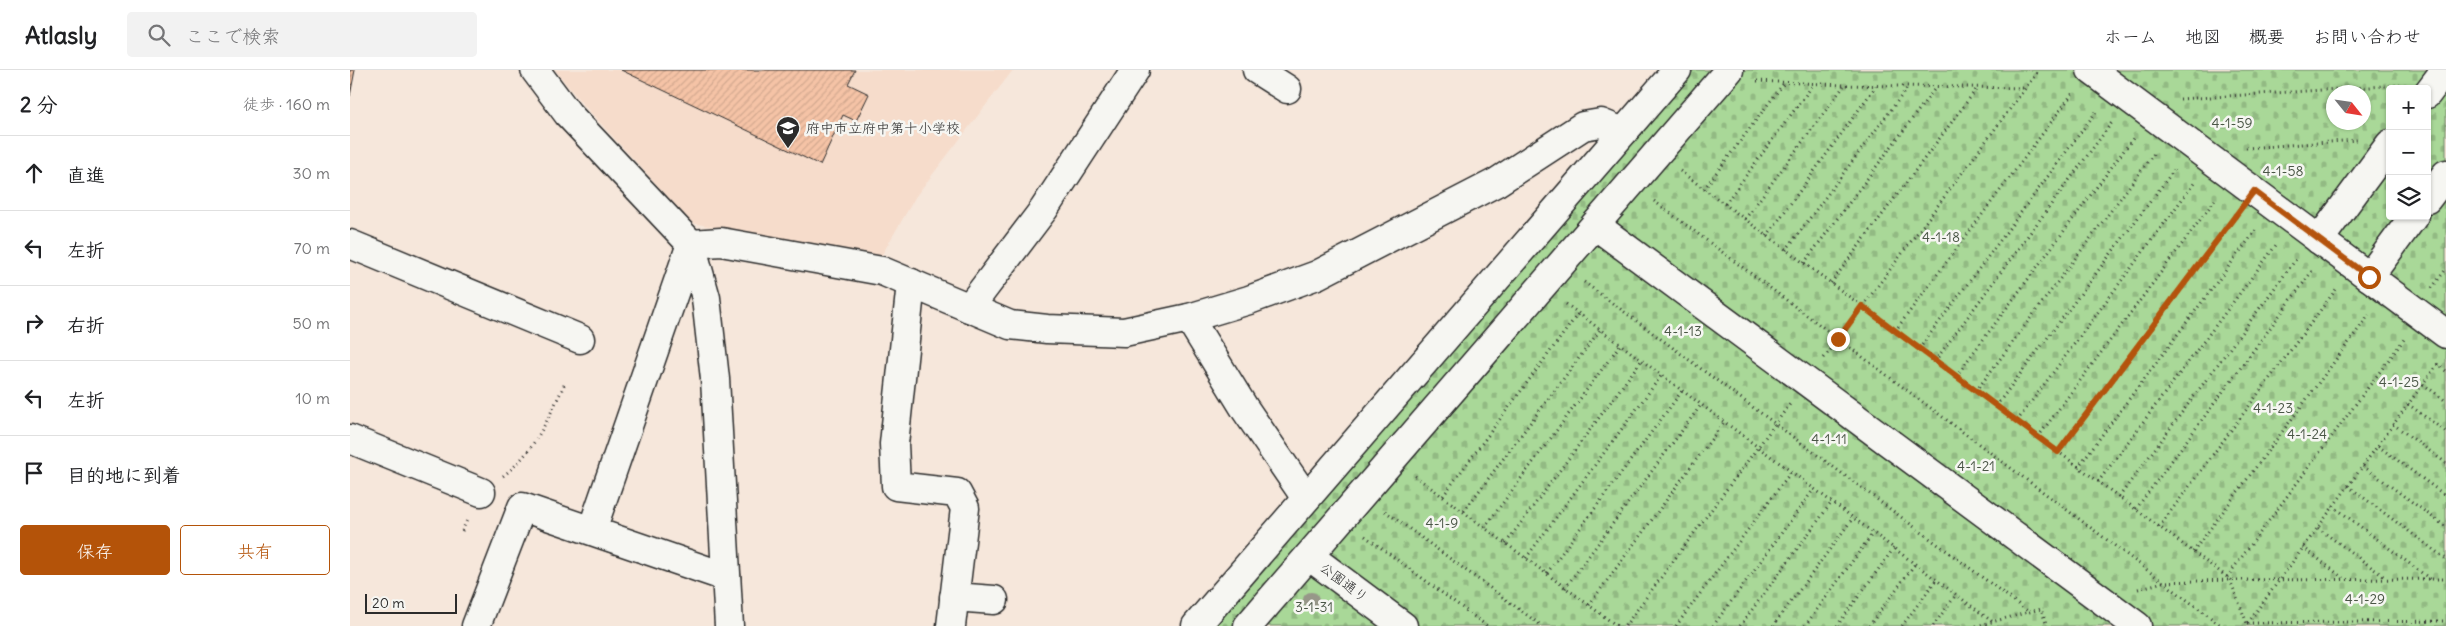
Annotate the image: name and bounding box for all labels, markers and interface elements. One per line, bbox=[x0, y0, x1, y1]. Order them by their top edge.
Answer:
search box bbox=[127, 12, 477, 57]
text: Atlasly bbox=[25, 20, 97, 50]
icon: search bbox=[145, 21, 173, 49]
text: ここで検索 bbox=[185, 24, 280, 48]
text: ホーム bbox=[2104, 25, 2157, 48]
text: 地図 bbox=[2185, 25, 2221, 48]
text: 概要 bbox=[2249, 25, 2285, 48]
text: お問い合わせ bbox=[2313, 25, 2421, 48]
north arrow bbox=[2326, 85, 2371, 130]
map controls bbox=[2386, 85, 2431, 220]
button: + bbox=[2386, 85, 2431, 130]
text: 2 分 bbox=[20, 91, 58, 118]
text: 徒歩 · 160 m bbox=[243, 94, 330, 114]
park label: 4-1-59 bbox=[2211, 114, 2253, 132]
school or university icon: 府中市立府中第十小学校 bbox=[775, 115, 801, 149]
place label: 府中市立府中第十小学校 bbox=[806, 119, 960, 137]
button: − bbox=[2386, 130, 2431, 175]
icon: ahead bbox=[20, 159, 48, 187]
park label: 4-1-58 bbox=[2262, 162, 2304, 180]
text: 直進 bbox=[67, 163, 105, 187]
text: 30 m bbox=[293, 163, 330, 183]
button: layers bbox=[2386, 175, 2431, 220]
park label: 4-1-18 bbox=[1922, 228, 1960, 246]
icon: left bbox=[20, 234, 48, 262]
text: 左折 bbox=[67, 238, 105, 262]
text: 70 m bbox=[294, 238, 330, 258]
route start bbox=[2358, 266, 2381, 289]
icon: right bbox=[20, 309, 48, 337]
text: 右折 bbox=[67, 313, 105, 337]
text: 50 m bbox=[292, 313, 330, 333]
park label: 4-1-13 bbox=[1664, 322, 1702, 340]
route end bbox=[1827, 328, 1850, 351]
park label: 4-1-25 bbox=[2379, 373, 2419, 391]
icon: left bbox=[20, 384, 48, 412]
text: 左折 bbox=[67, 388, 105, 412]
text: 10 m bbox=[295, 388, 330, 408]
park label: 4-1-23 bbox=[2253, 399, 2293, 417]
park label: 4-1-24 bbox=[2287, 425, 2327, 443]
park label: 4-1-11 bbox=[1811, 430, 1847, 448]
park label: 4-1-21 bbox=[1957, 457, 1995, 475]
icon: arrive bbox=[20, 459, 48, 487]
text: 目的地に到着 bbox=[67, 463, 181, 487]
park label: 4-1-9 bbox=[1426, 514, 1458, 532]
button: 保存 bbox=[20, 525, 170, 575]
button: 共有 bbox=[180, 525, 330, 575]
street label: 公園通り bbox=[1316, 558, 1372, 606]
park label: 4-1-29 bbox=[2345, 590, 2385, 608]
scale bar bbox=[365, 591, 458, 614]
text: 20 m bbox=[372, 594, 405, 612]
park label: 3-1-31 bbox=[1295, 598, 1333, 616]

